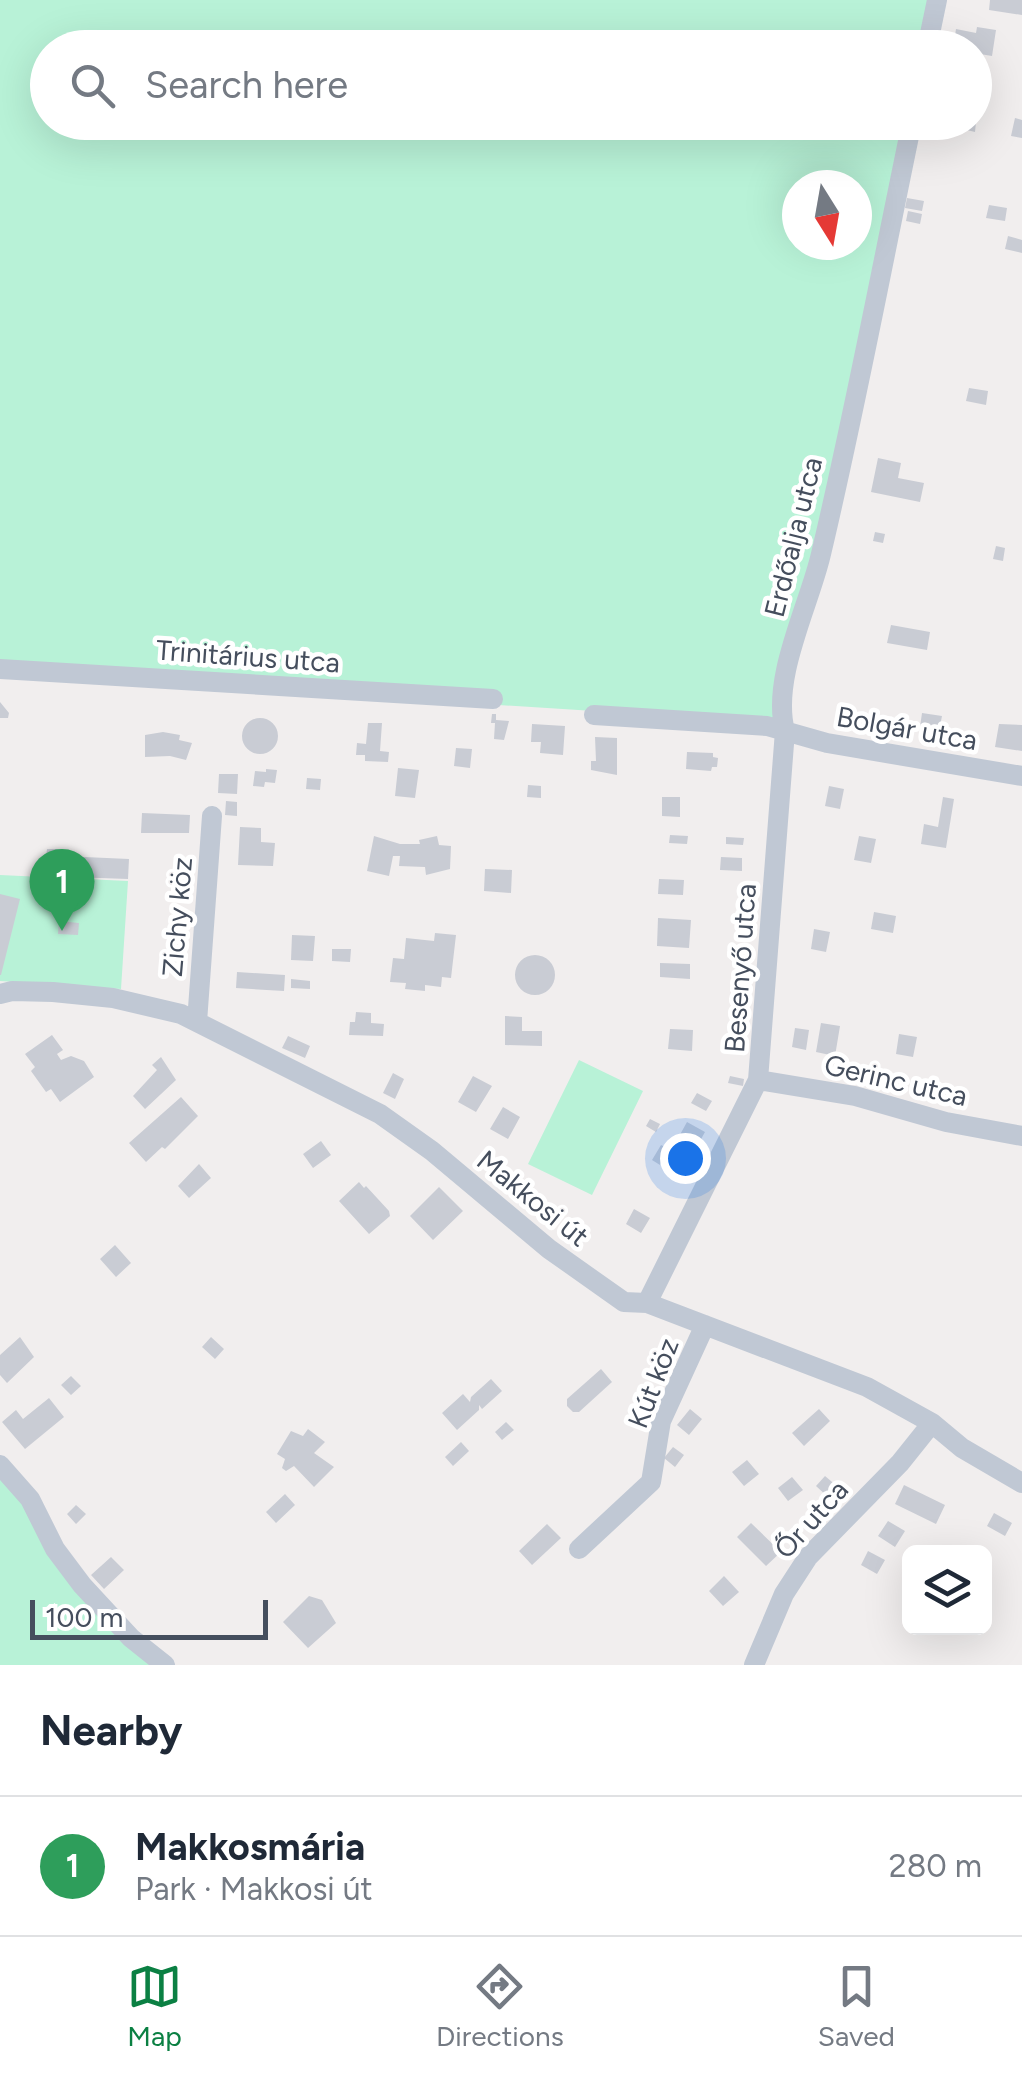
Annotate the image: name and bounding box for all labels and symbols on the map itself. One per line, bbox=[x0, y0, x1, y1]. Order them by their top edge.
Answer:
north arrow bbox=[782, 170, 872, 260]
street label: Erdőalja utca bbox=[757, 454, 829, 620]
street label: Trinitárius utca bbox=[155, 633, 341, 679]
street label: Bolgár utca bbox=[834, 699, 980, 757]
pin: 1 bbox=[30, 848, 94, 931]
street label: Zichy köz bbox=[155, 856, 199, 978]
street label: Besenyő utca bbox=[717, 882, 763, 1054]
street label: Gerinc utca bbox=[821, 1047, 971, 1113]
your location bbox=[660, 1133, 711, 1184]
street label: Makkosi út bbox=[470, 1143, 596, 1253]
street label: Kút köz bbox=[620, 1333, 686, 1433]
street label: Őr utca bbox=[767, 1473, 855, 1565]
scale bar bbox=[30, 1595, 268, 1640]

